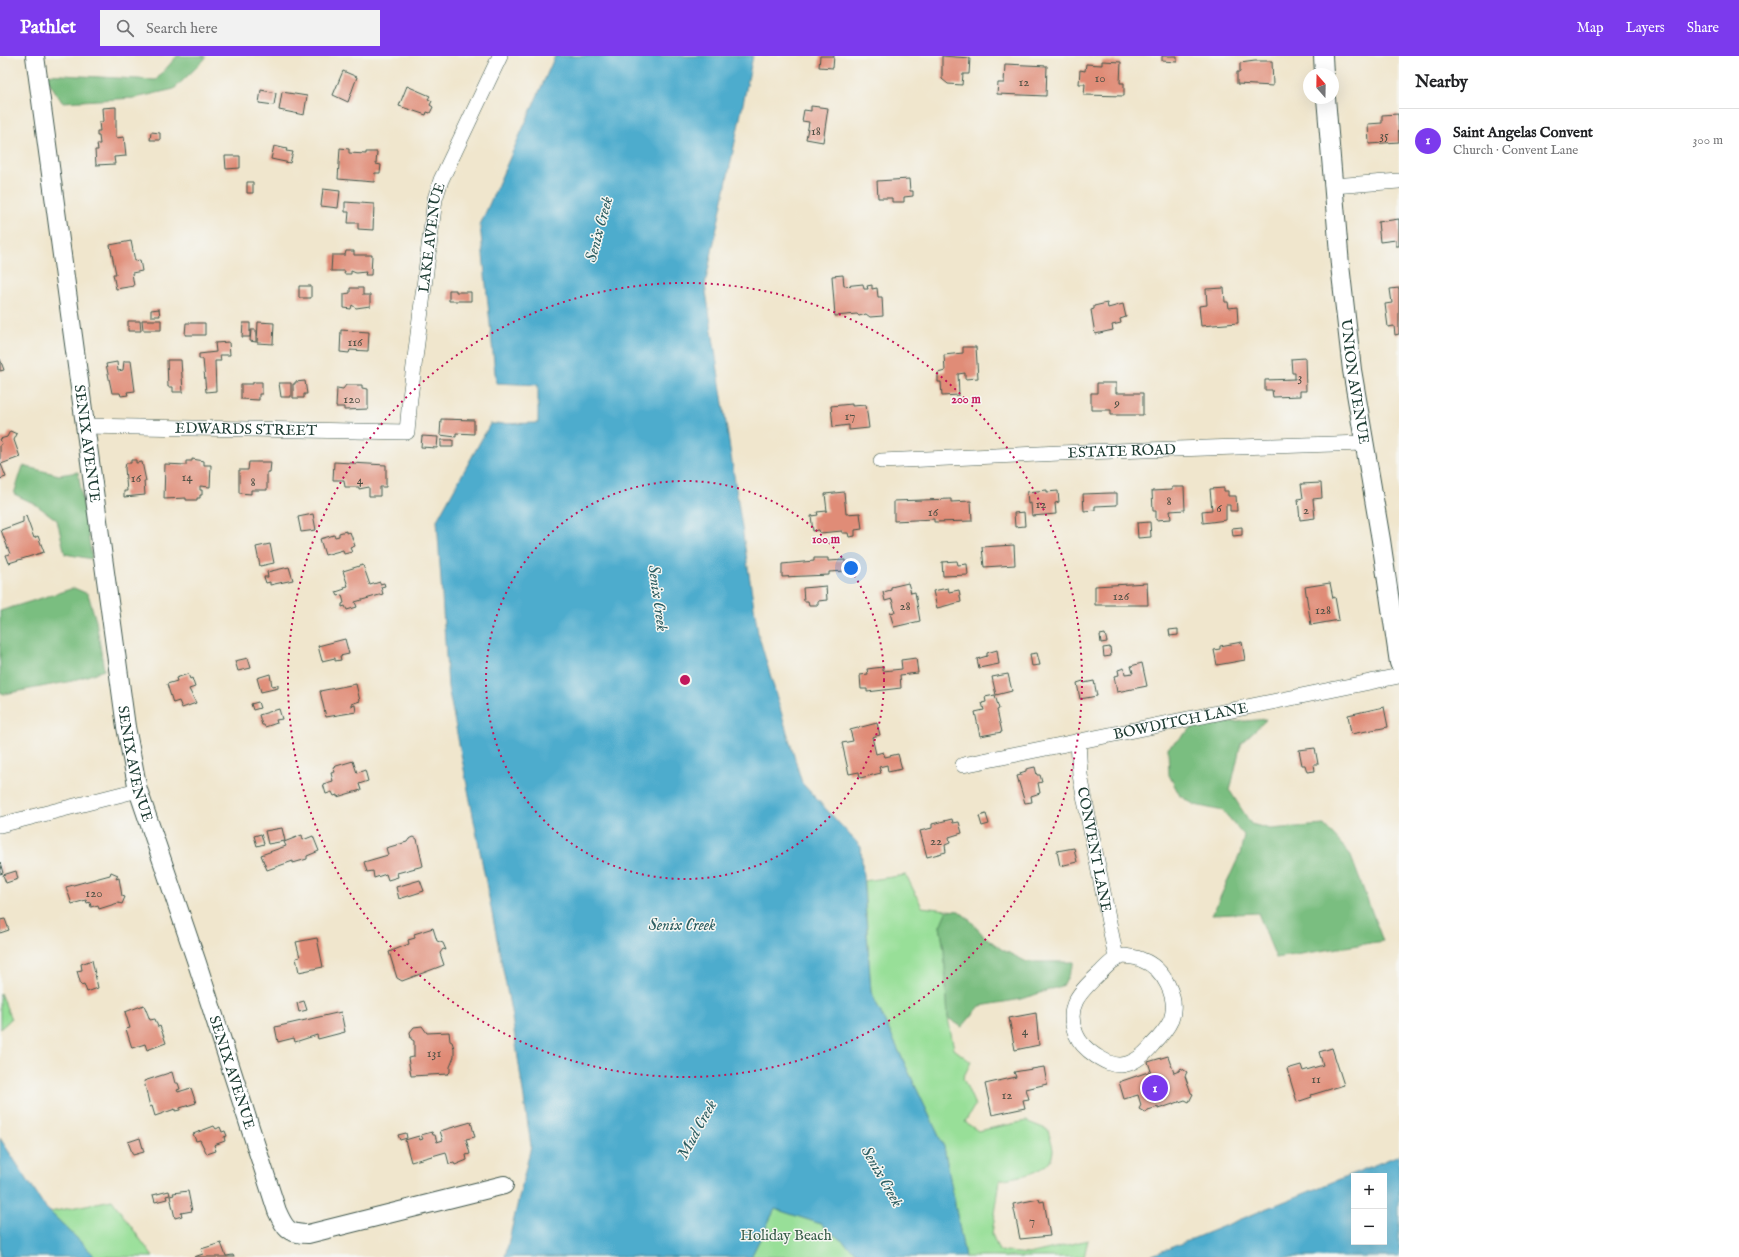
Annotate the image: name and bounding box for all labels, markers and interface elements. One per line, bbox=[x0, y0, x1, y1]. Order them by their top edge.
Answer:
search box bbox=[100, 10, 380, 46]
text: Pathlet bbox=[20, 16, 76, 40]
icon: search bbox=[114, 17, 136, 39]
text: Search here bbox=[146, 19, 218, 38]
text: Map bbox=[1577, 19, 1604, 37]
text: Layers bbox=[1626, 19, 1665, 37]
text: Share bbox=[1687, 19, 1719, 37]
north arrow bbox=[1303, 68, 1339, 104]
house number: 10 bbox=[1094, 70, 1106, 87]
text: Nearby bbox=[1415, 72, 1468, 93]
house number: 12 bbox=[1019, 74, 1029, 91]
house number: 18 bbox=[811, 123, 821, 140]
text: Saint Angelas Convent bbox=[1453, 123, 1593, 142]
house number: 35 bbox=[1379, 127, 1389, 144]
text: 1 bbox=[1426, 132, 1430, 149]
text: 300 m bbox=[1692, 132, 1723, 149]
text: Church · Convent Lane bbox=[1453, 142, 1578, 159]
street label: LAKE AVENUE bbox=[414, 180, 450, 294]
water label: Senix Creek bbox=[582, 194, 618, 264]
street label: UNION AVENUE bbox=[1336, 318, 1373, 445]
house number: 116 bbox=[347, 334, 363, 351]
house number: 3 bbox=[1298, 369, 1303, 386]
street label: SENIX AVENUE bbox=[70, 383, 104, 504]
house number: 120 bbox=[343, 391, 361, 408]
text: 200 m bbox=[951, 392, 981, 407]
house number: 9 bbox=[1113, 395, 1120, 412]
house number: 17 bbox=[845, 408, 855, 425]
street label: EDWARDS STREET bbox=[175, 419, 317, 440]
street label: ESTATE ROAD bbox=[1067, 440, 1176, 463]
house number: 14 bbox=[181, 469, 193, 486]
house number: 16 bbox=[131, 470, 142, 487]
house number: 4 bbox=[357, 472, 364, 489]
house number: 8 bbox=[250, 474, 256, 491]
house number: 8 bbox=[1166, 493, 1172, 510]
house number: 12 bbox=[1036, 496, 1046, 513]
house number: 6 bbox=[1216, 500, 1222, 517]
house number: 2 bbox=[1303, 502, 1309, 519]
house number: 16 bbox=[928, 504, 939, 521]
text: 100 m bbox=[812, 532, 841, 547]
your location bbox=[841, 558, 861, 578]
water label: Senix Creek bbox=[642, 564, 672, 633]
house number: 126 bbox=[1113, 588, 1130, 605]
house number: 28 bbox=[899, 598, 911, 615]
house number: 128 bbox=[1315, 602, 1331, 619]
centre of rings bbox=[678, 673, 692, 687]
street label: BOWDITCH LANE bbox=[1112, 698, 1250, 744]
street label: SENIX AVENUE bbox=[113, 704, 157, 825]
street label: CONVENT LANE bbox=[1073, 785, 1116, 914]
house number: 22 bbox=[930, 833, 942, 850]
house number: 120 bbox=[85, 885, 103, 902]
water label: Senix Creek bbox=[649, 916, 716, 936]
street label: SENIX AVENUE bbox=[205, 1013, 259, 1132]
house number: 4 bbox=[1022, 1023, 1029, 1040]
house number: 131 bbox=[427, 1045, 441, 1062]
house number: 11 bbox=[1311, 1071, 1321, 1088]
pin: 1 bbox=[1142, 1073, 1168, 1103]
house number: 12 bbox=[1002, 1087, 1012, 1104]
water label: Mud Creek bbox=[673, 1096, 722, 1163]
water label: Senix Creek bbox=[856, 1143, 907, 1211]
map controls bbox=[1351, 1173, 1387, 1245]
button: + bbox=[1351, 1173, 1387, 1209]
button: − bbox=[1351, 1209, 1387, 1245]
house number: 7 bbox=[1029, 1213, 1035, 1230]
park label: Holiday Beach bbox=[740, 1226, 832, 1245]

